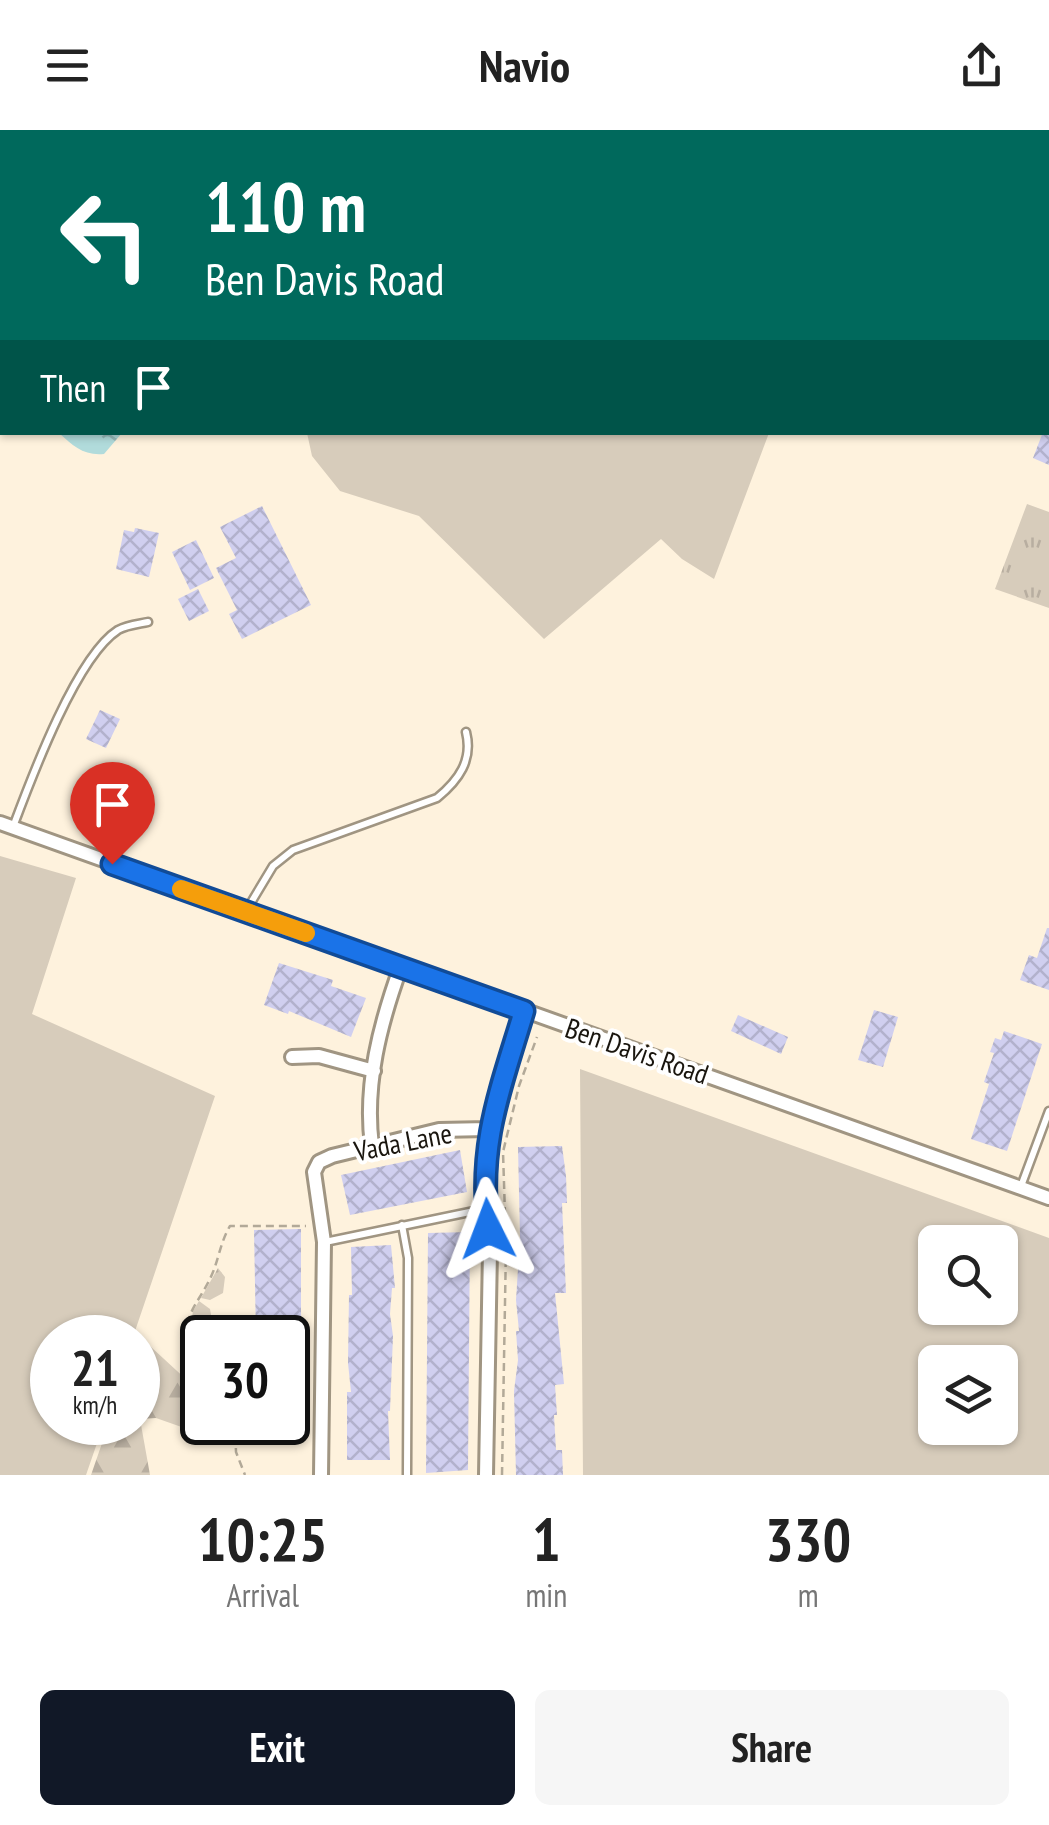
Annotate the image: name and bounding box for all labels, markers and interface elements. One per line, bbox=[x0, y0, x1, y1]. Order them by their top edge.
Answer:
text: Navio bbox=[479, 36, 570, 94]
icon: menu bbox=[40, 38, 95, 93]
icon: share bbox=[954, 38, 1009, 93]
text: 110 m bbox=[205, 161, 366, 251]
icon: left bbox=[40, 170, 170, 300]
text: Ben Davis Road bbox=[205, 249, 444, 307]
icon: arrive bbox=[126, 360, 181, 415]
text: Then bbox=[40, 363, 106, 412]
pin bbox=[70, 762, 155, 865]
icon: arrive bbox=[85, 777, 140, 832]
street label: Ben Davis Road bbox=[561, 1009, 714, 1092]
street label: Vada Lane bbox=[350, 1114, 455, 1169]
position arrow bbox=[436, 1177, 540, 1281]
map controls bbox=[918, 1225, 1018, 1445]
button: search bbox=[918, 1225, 1018, 1325]
speed limit sign: 30 bbox=[180, 1315, 310, 1445]
text: 21 bbox=[71, 1335, 119, 1400]
button: layers bbox=[918, 1345, 1018, 1445]
text: km/h bbox=[73, 1389, 117, 1421]
text: 10:25 bbox=[198, 1500, 328, 1578]
text: 1 bbox=[532, 1500, 561, 1578]
text: 330 bbox=[765, 1500, 851, 1578]
text: Arrival bbox=[227, 1574, 299, 1616]
text: min bbox=[525, 1574, 567, 1616]
text: m bbox=[798, 1574, 819, 1616]
button: Exit bbox=[40, 1690, 515, 1805]
button: Share bbox=[535, 1690, 1009, 1805]

